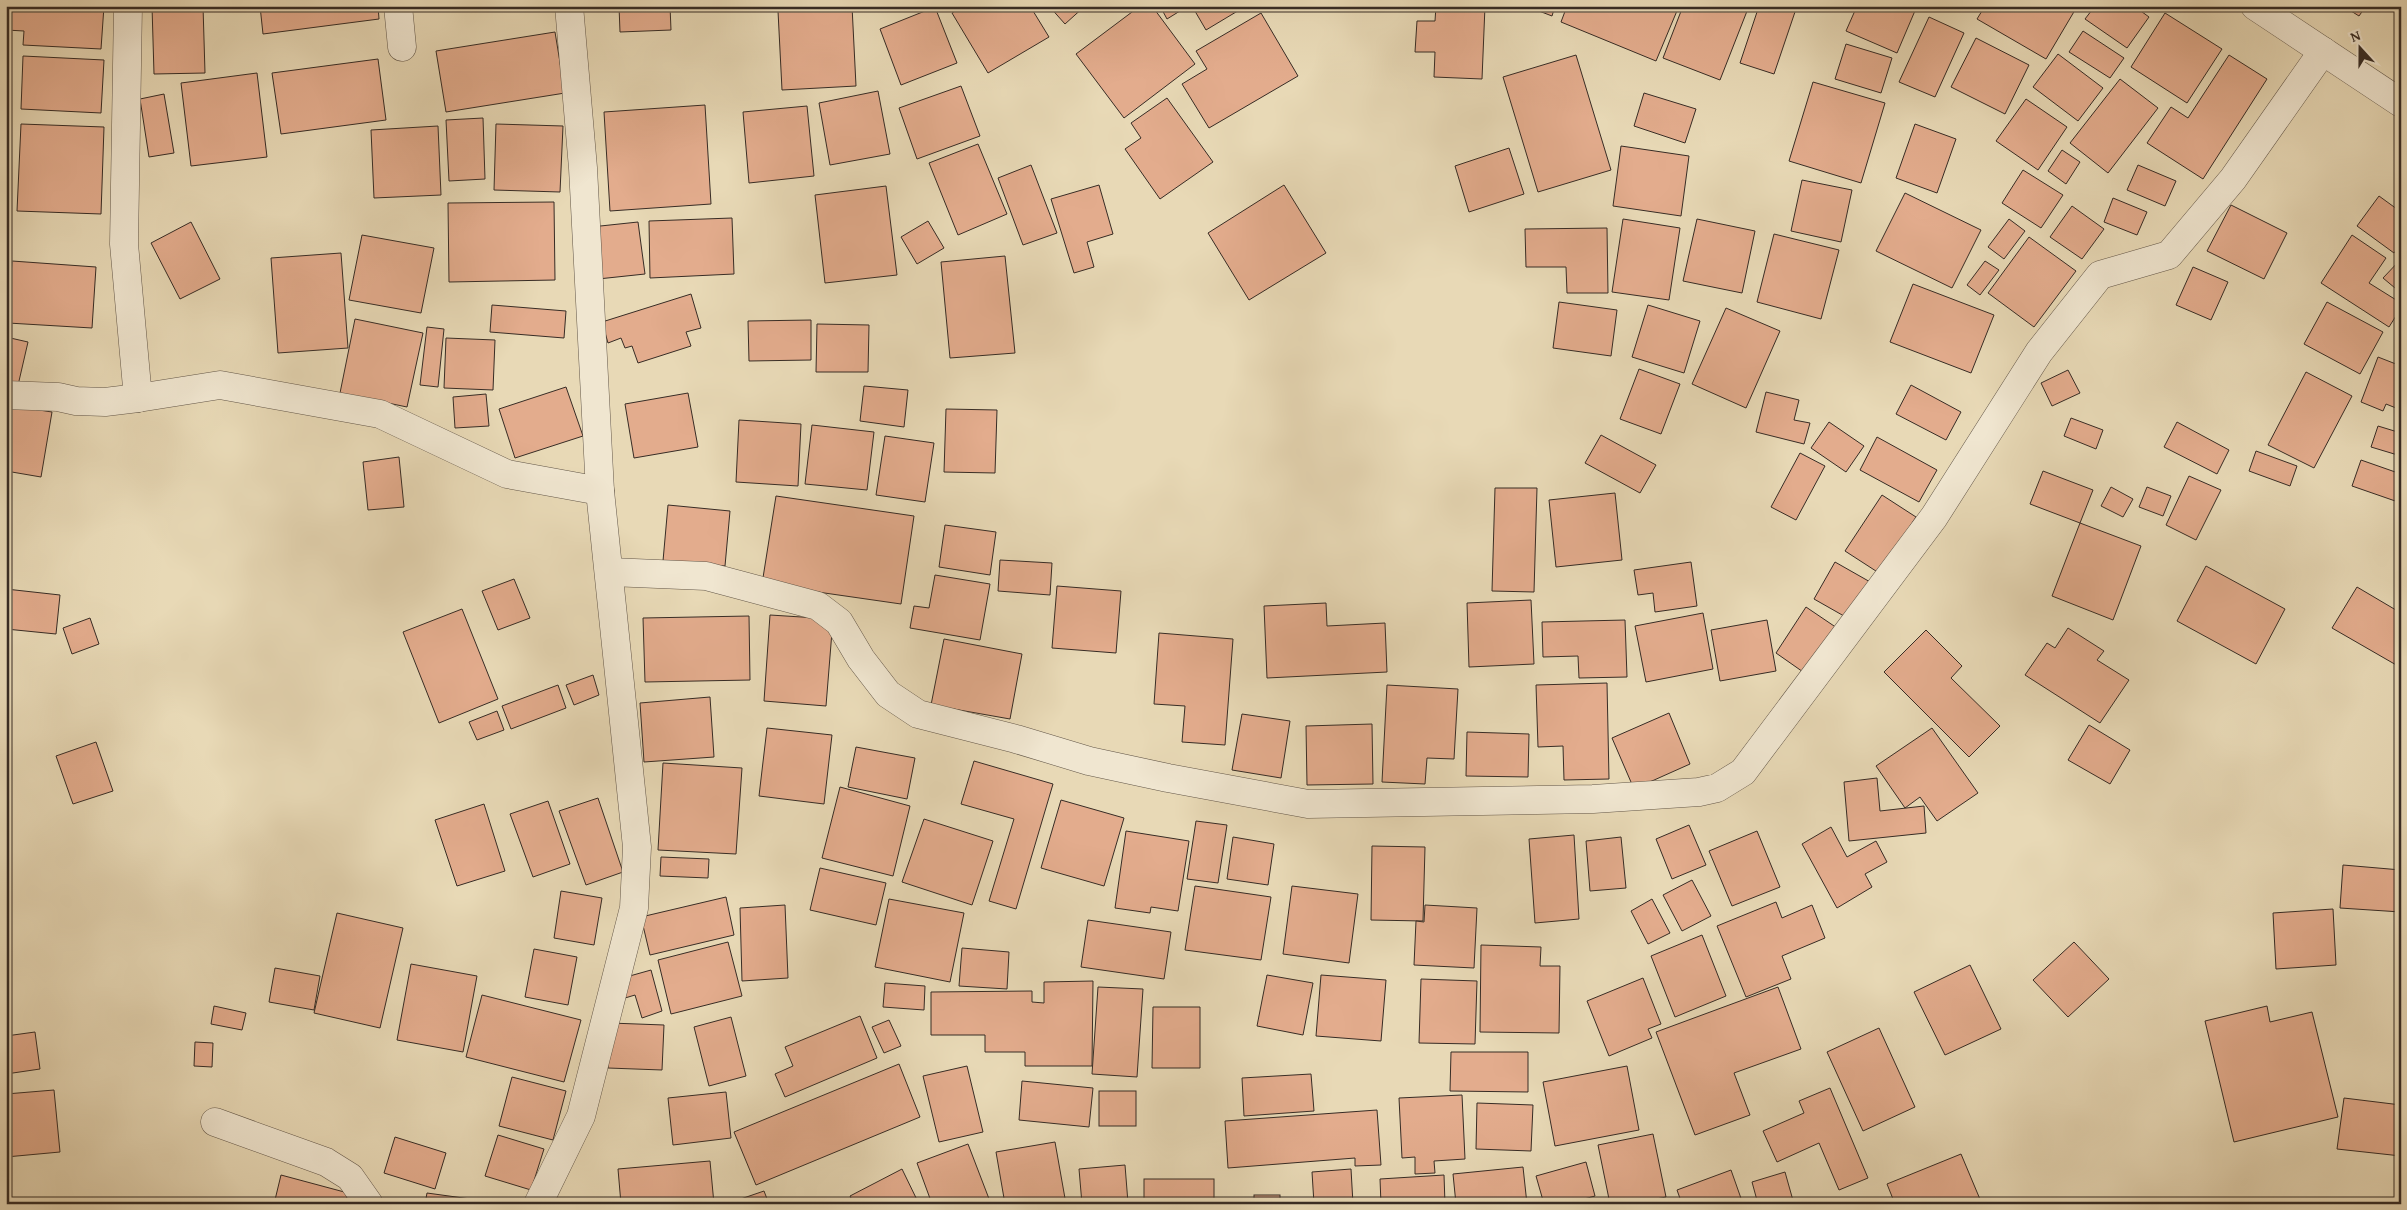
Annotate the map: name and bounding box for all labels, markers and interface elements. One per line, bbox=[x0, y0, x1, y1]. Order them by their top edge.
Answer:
north arrow bbox=[2334, 22, 2384, 72]
text: N bbox=[2347, 25, 2364, 47]

